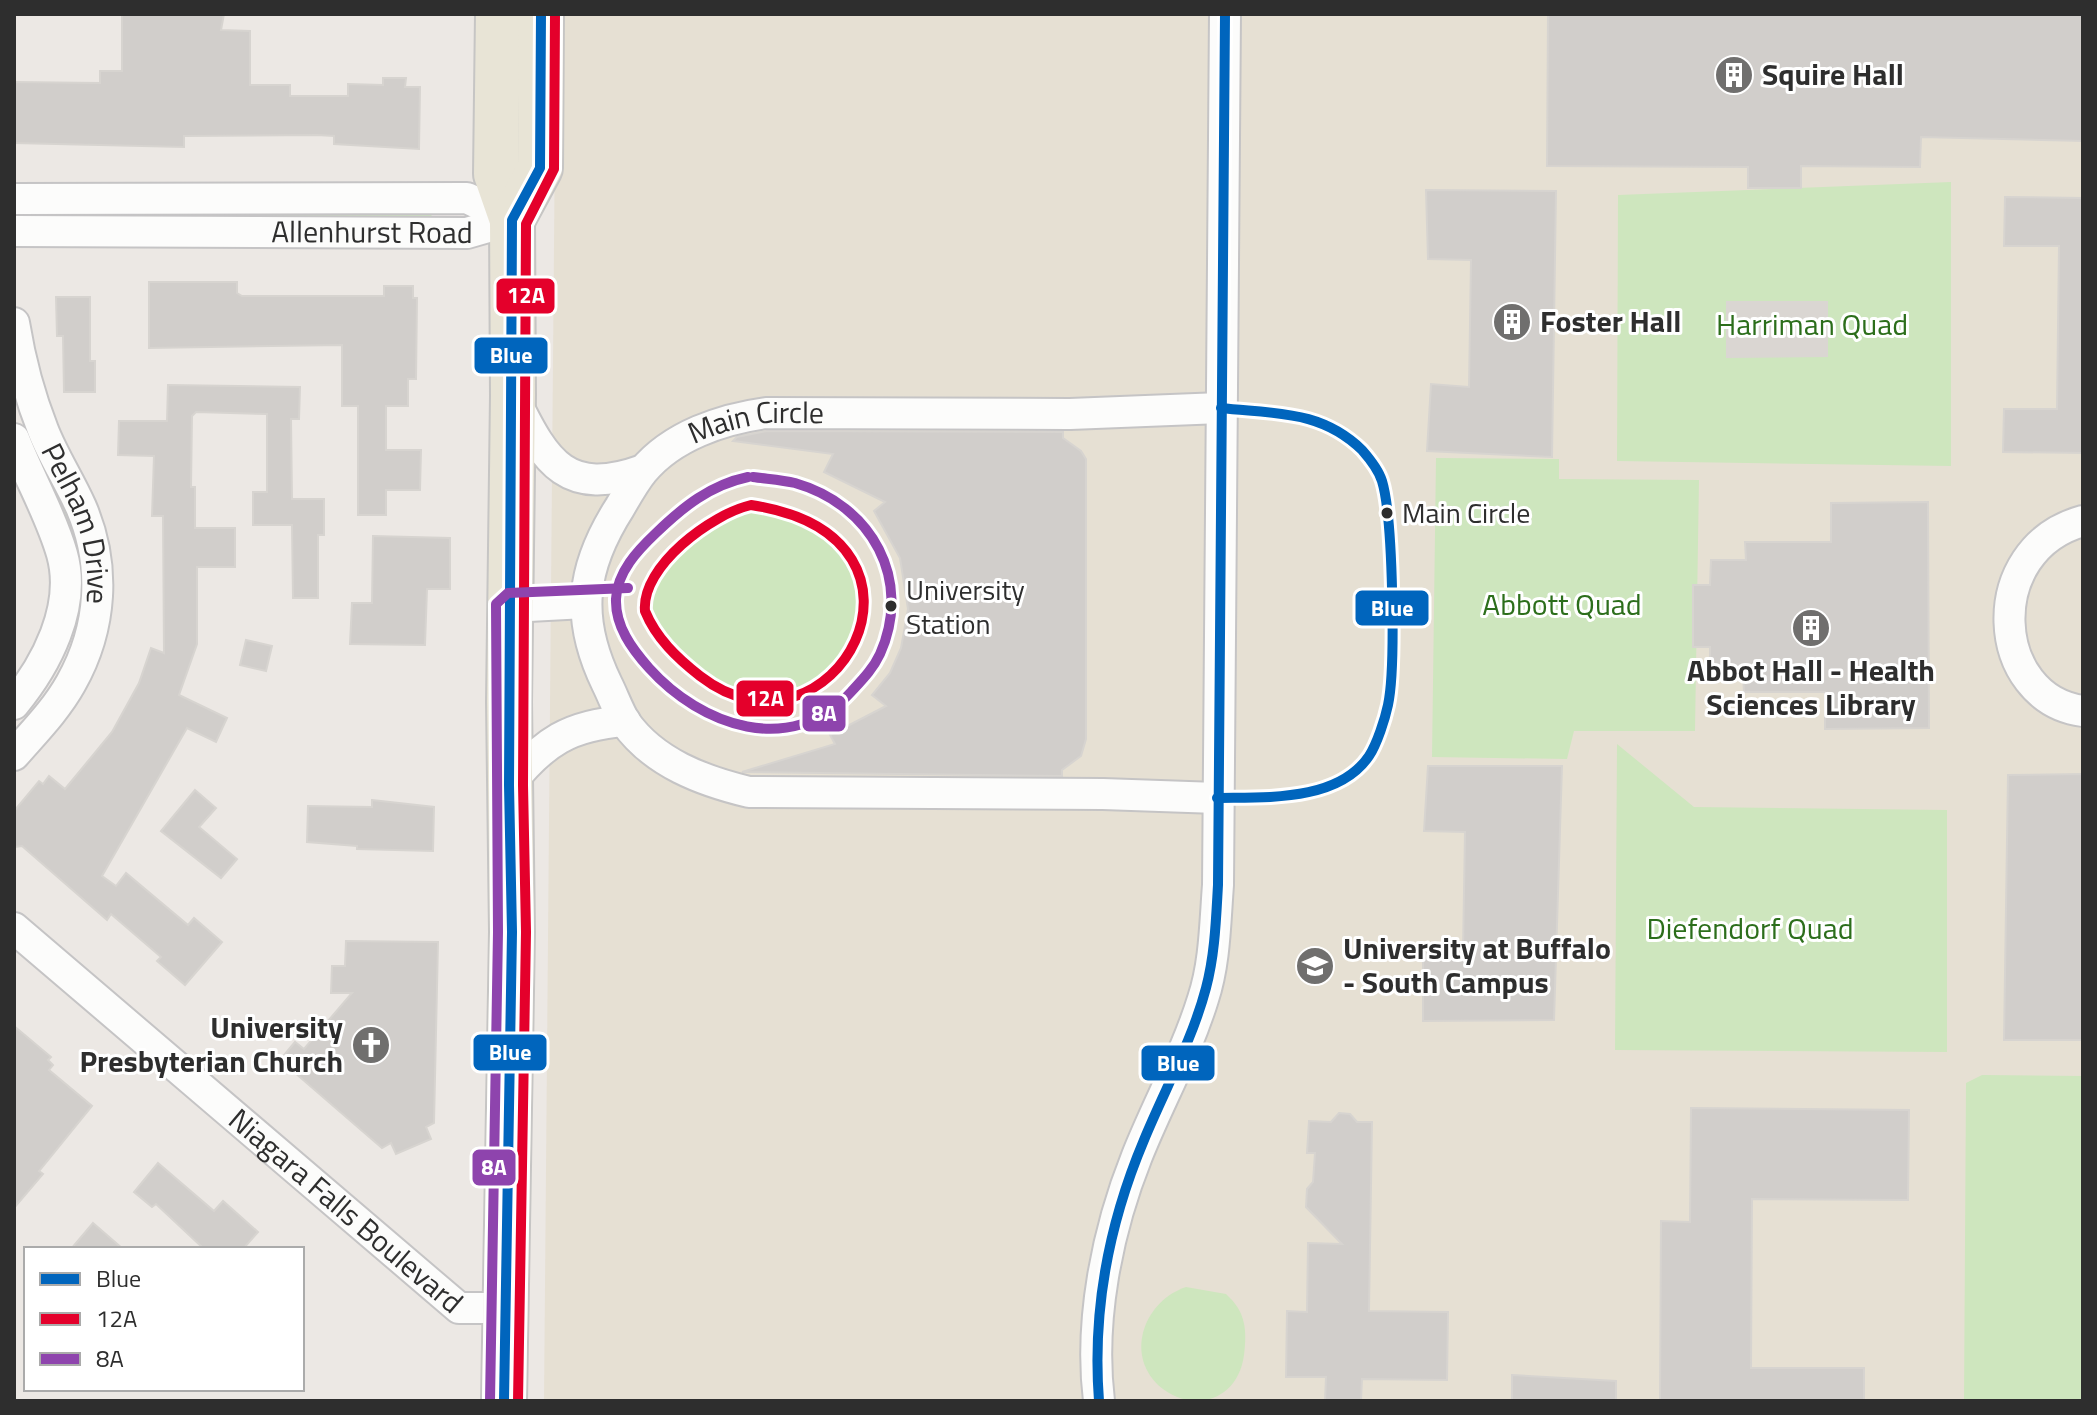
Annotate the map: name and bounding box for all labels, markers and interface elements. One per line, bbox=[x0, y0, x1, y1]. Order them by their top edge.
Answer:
place label: Squire Hall bbox=[1762, 51, 1904, 97]
building icon: Squire Hall bbox=[1713, 54, 1755, 96]
street label: Allenhurst Road bbox=[271, 208, 473, 255]
line badge: 12A bbox=[495, 277, 556, 315]
text: 12A bbox=[507, 278, 545, 312]
place label: Foster Hall bbox=[1540, 298, 1681, 344]
building icon: Foster Hall bbox=[1491, 301, 1533, 343]
park label: Harriman Quad bbox=[1716, 301, 1908, 347]
line badge: Blue bbox=[473, 336, 549, 375]
text: Blue bbox=[490, 338, 532, 372]
street label: Main Circle bbox=[680, 388, 824, 455]
street label: Pelham Drive bbox=[30, 435, 121, 605]
place label: Main Circle bbox=[1402, 491, 1530, 534]
marker: Main Circle bbox=[1379, 505, 1395, 521]
place label: University Station bbox=[906, 568, 1025, 645]
park label: Abbott Quad bbox=[1482, 581, 1642, 627]
line badge: Blue bbox=[1354, 589, 1430, 627]
text: Blue bbox=[1371, 591, 1413, 625]
marker: University Station bbox=[883, 598, 899, 614]
building icon: Abbot Hall - Health Sciences Library bbox=[1790, 607, 1832, 649]
place label: Abbot Hall - Health Sciences Library bbox=[1687, 647, 1935, 727]
line badge: 12A bbox=[735, 679, 795, 718]
text: 12A bbox=[746, 681, 784, 715]
line badge: 8A bbox=[801, 694, 847, 733]
text: 8A bbox=[811, 696, 837, 730]
park label: Diefendorf Quad bbox=[1646, 905, 1854, 951]
place label: University at Buffalo - South Campus bbox=[1343, 925, 1611, 1005]
school or university icon: University at Buffalo - South Campus bbox=[1294, 945, 1336, 987]
place label: University Presbyterian Church bbox=[79, 1004, 343, 1084]
church icon: University Presbyterian Church bbox=[350, 1024, 392, 1066]
line badge: Blue bbox=[472, 1033, 548, 1072]
text: Blue bbox=[489, 1035, 531, 1069]
line badge: Blue bbox=[1140, 1044, 1216, 1082]
text: Blue bbox=[1157, 1046, 1199, 1080]
street label: Niagara Falls Boulevard bbox=[219, 1097, 474, 1324]
line badge: 8A bbox=[471, 1148, 517, 1187]
text: 8A bbox=[481, 1150, 507, 1184]
legend bbox=[24, 1247, 304, 1391]
text: Blue bbox=[96, 1260, 141, 1296]
text: 12A bbox=[96, 1300, 137, 1336]
text: 8A bbox=[96, 1340, 124, 1376]

